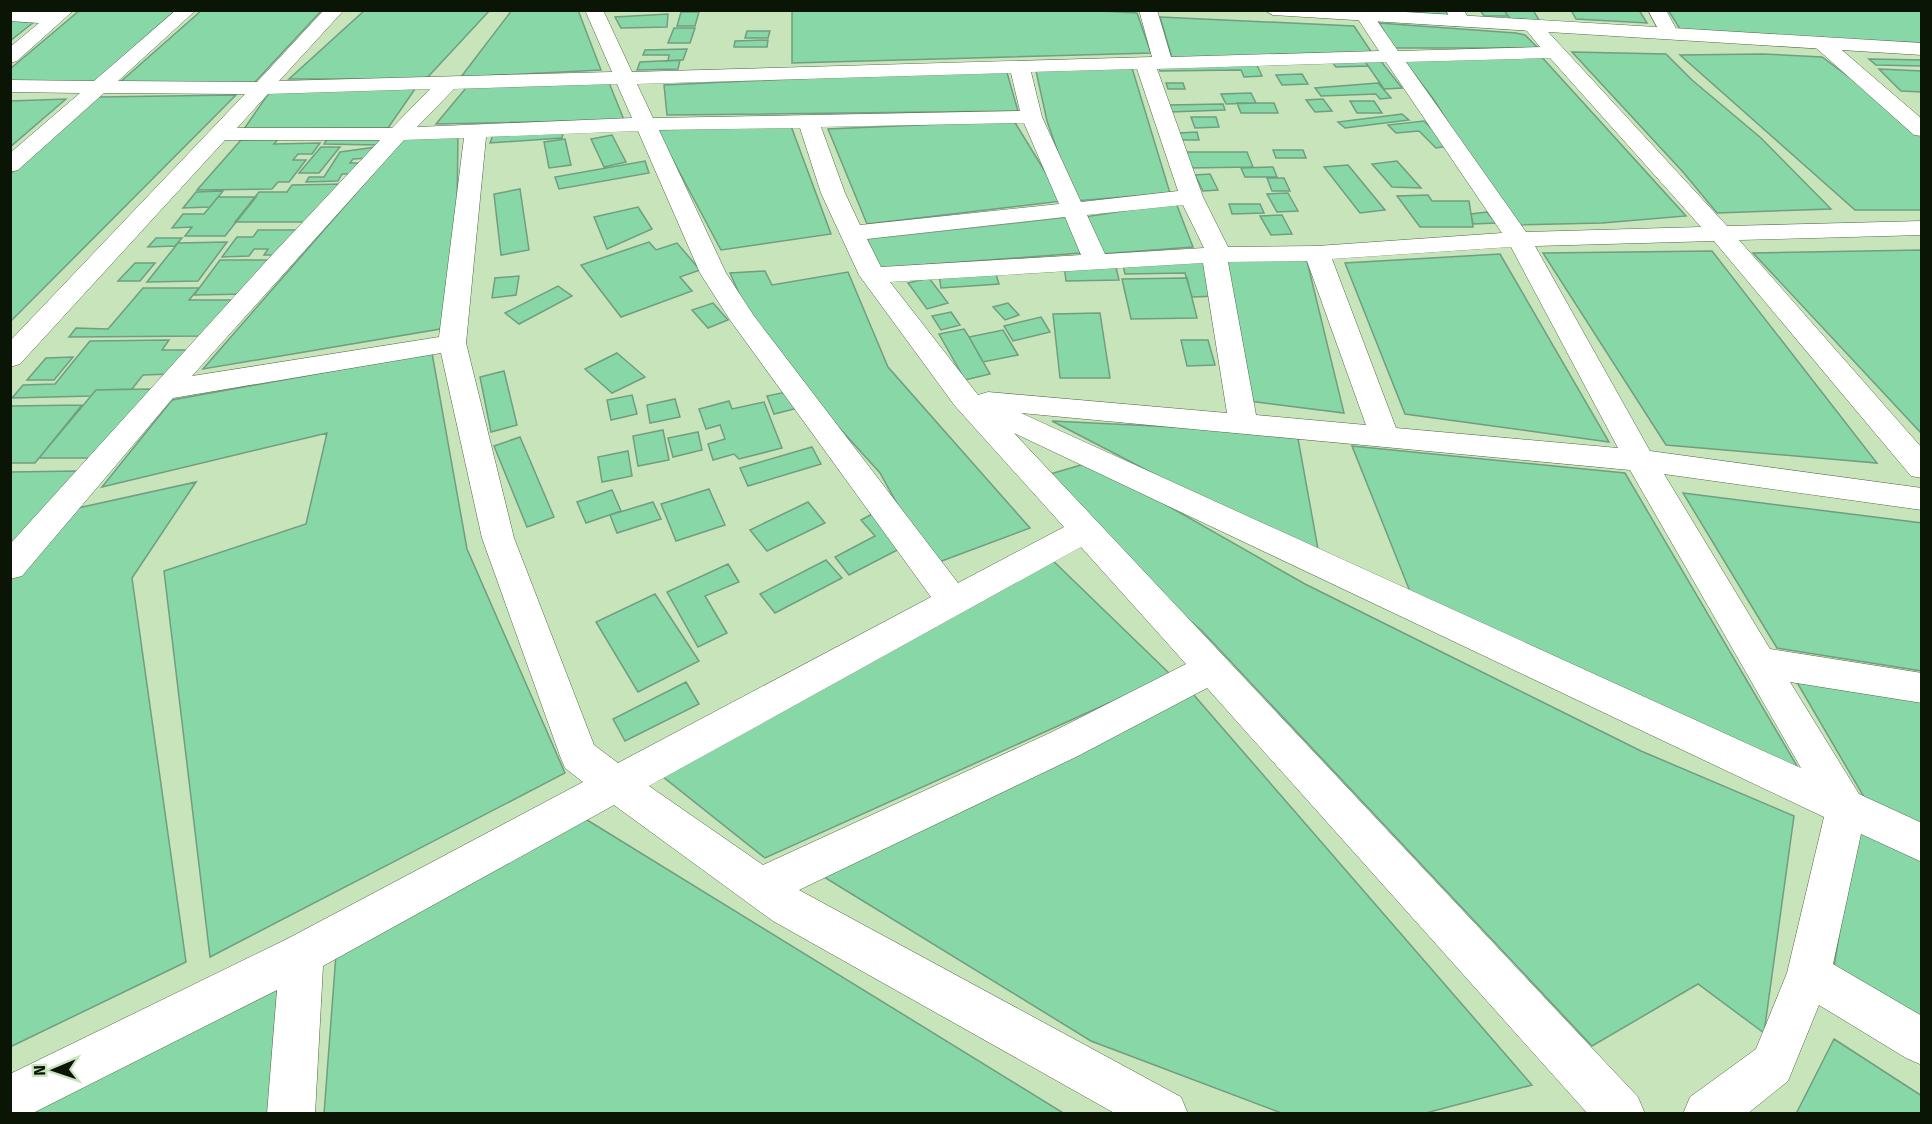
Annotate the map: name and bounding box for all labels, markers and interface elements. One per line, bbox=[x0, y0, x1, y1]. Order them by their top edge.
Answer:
north arrow bbox=[24, 1040, 84, 1100]
text: N bbox=[30, 1065, 49, 1076]

